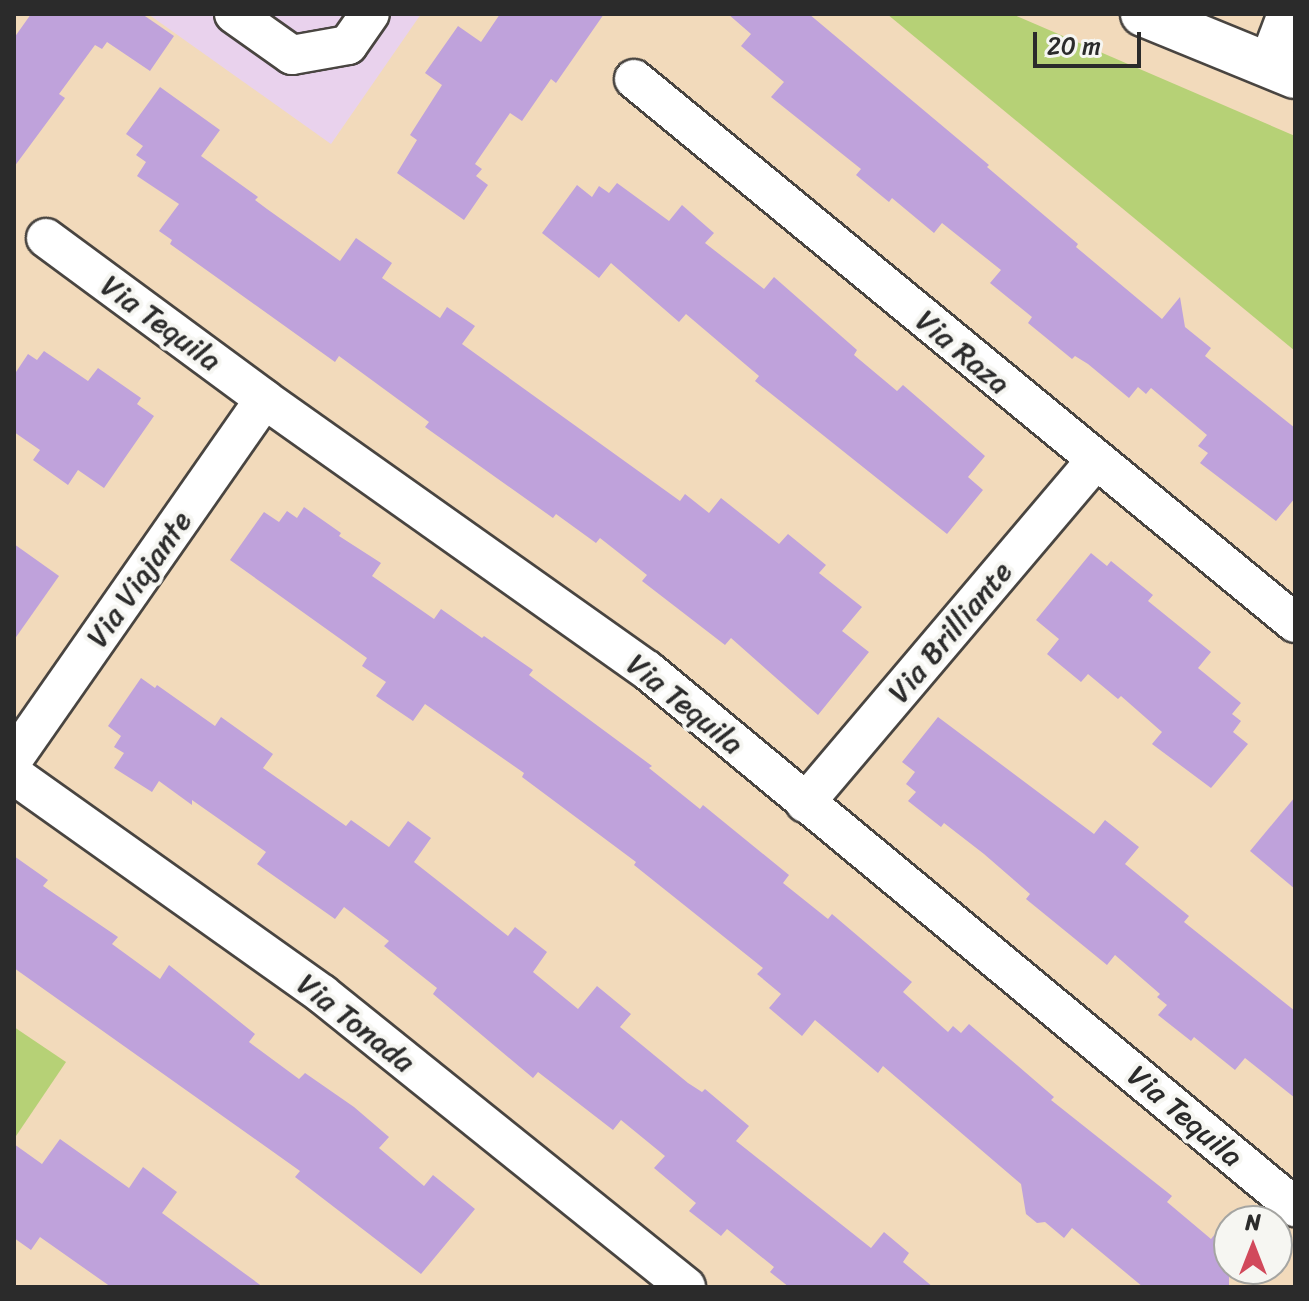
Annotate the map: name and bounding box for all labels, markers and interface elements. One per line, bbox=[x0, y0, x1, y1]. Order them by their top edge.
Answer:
scale bar bbox=[1037, 16, 1145, 66]
text: 20 m bbox=[1047, 25, 1101, 67]
street label: Via Tequila bbox=[93, 267, 229, 379]
street label: Via Raza bbox=[909, 302, 1017, 402]
street label: Via Viajante bbox=[79, 504, 199, 654]
street label: Via Brilliante bbox=[880, 554, 1020, 710]
street label: Via Tequila bbox=[619, 646, 751, 762]
street label: Via Tonada bbox=[290, 966, 422, 1080]
street label: Via Tequila bbox=[1119, 1057, 1251, 1175]
text: N bbox=[1245, 1203, 1261, 1242]
north arrow bbox=[1213, 1205, 1293, 1285]

